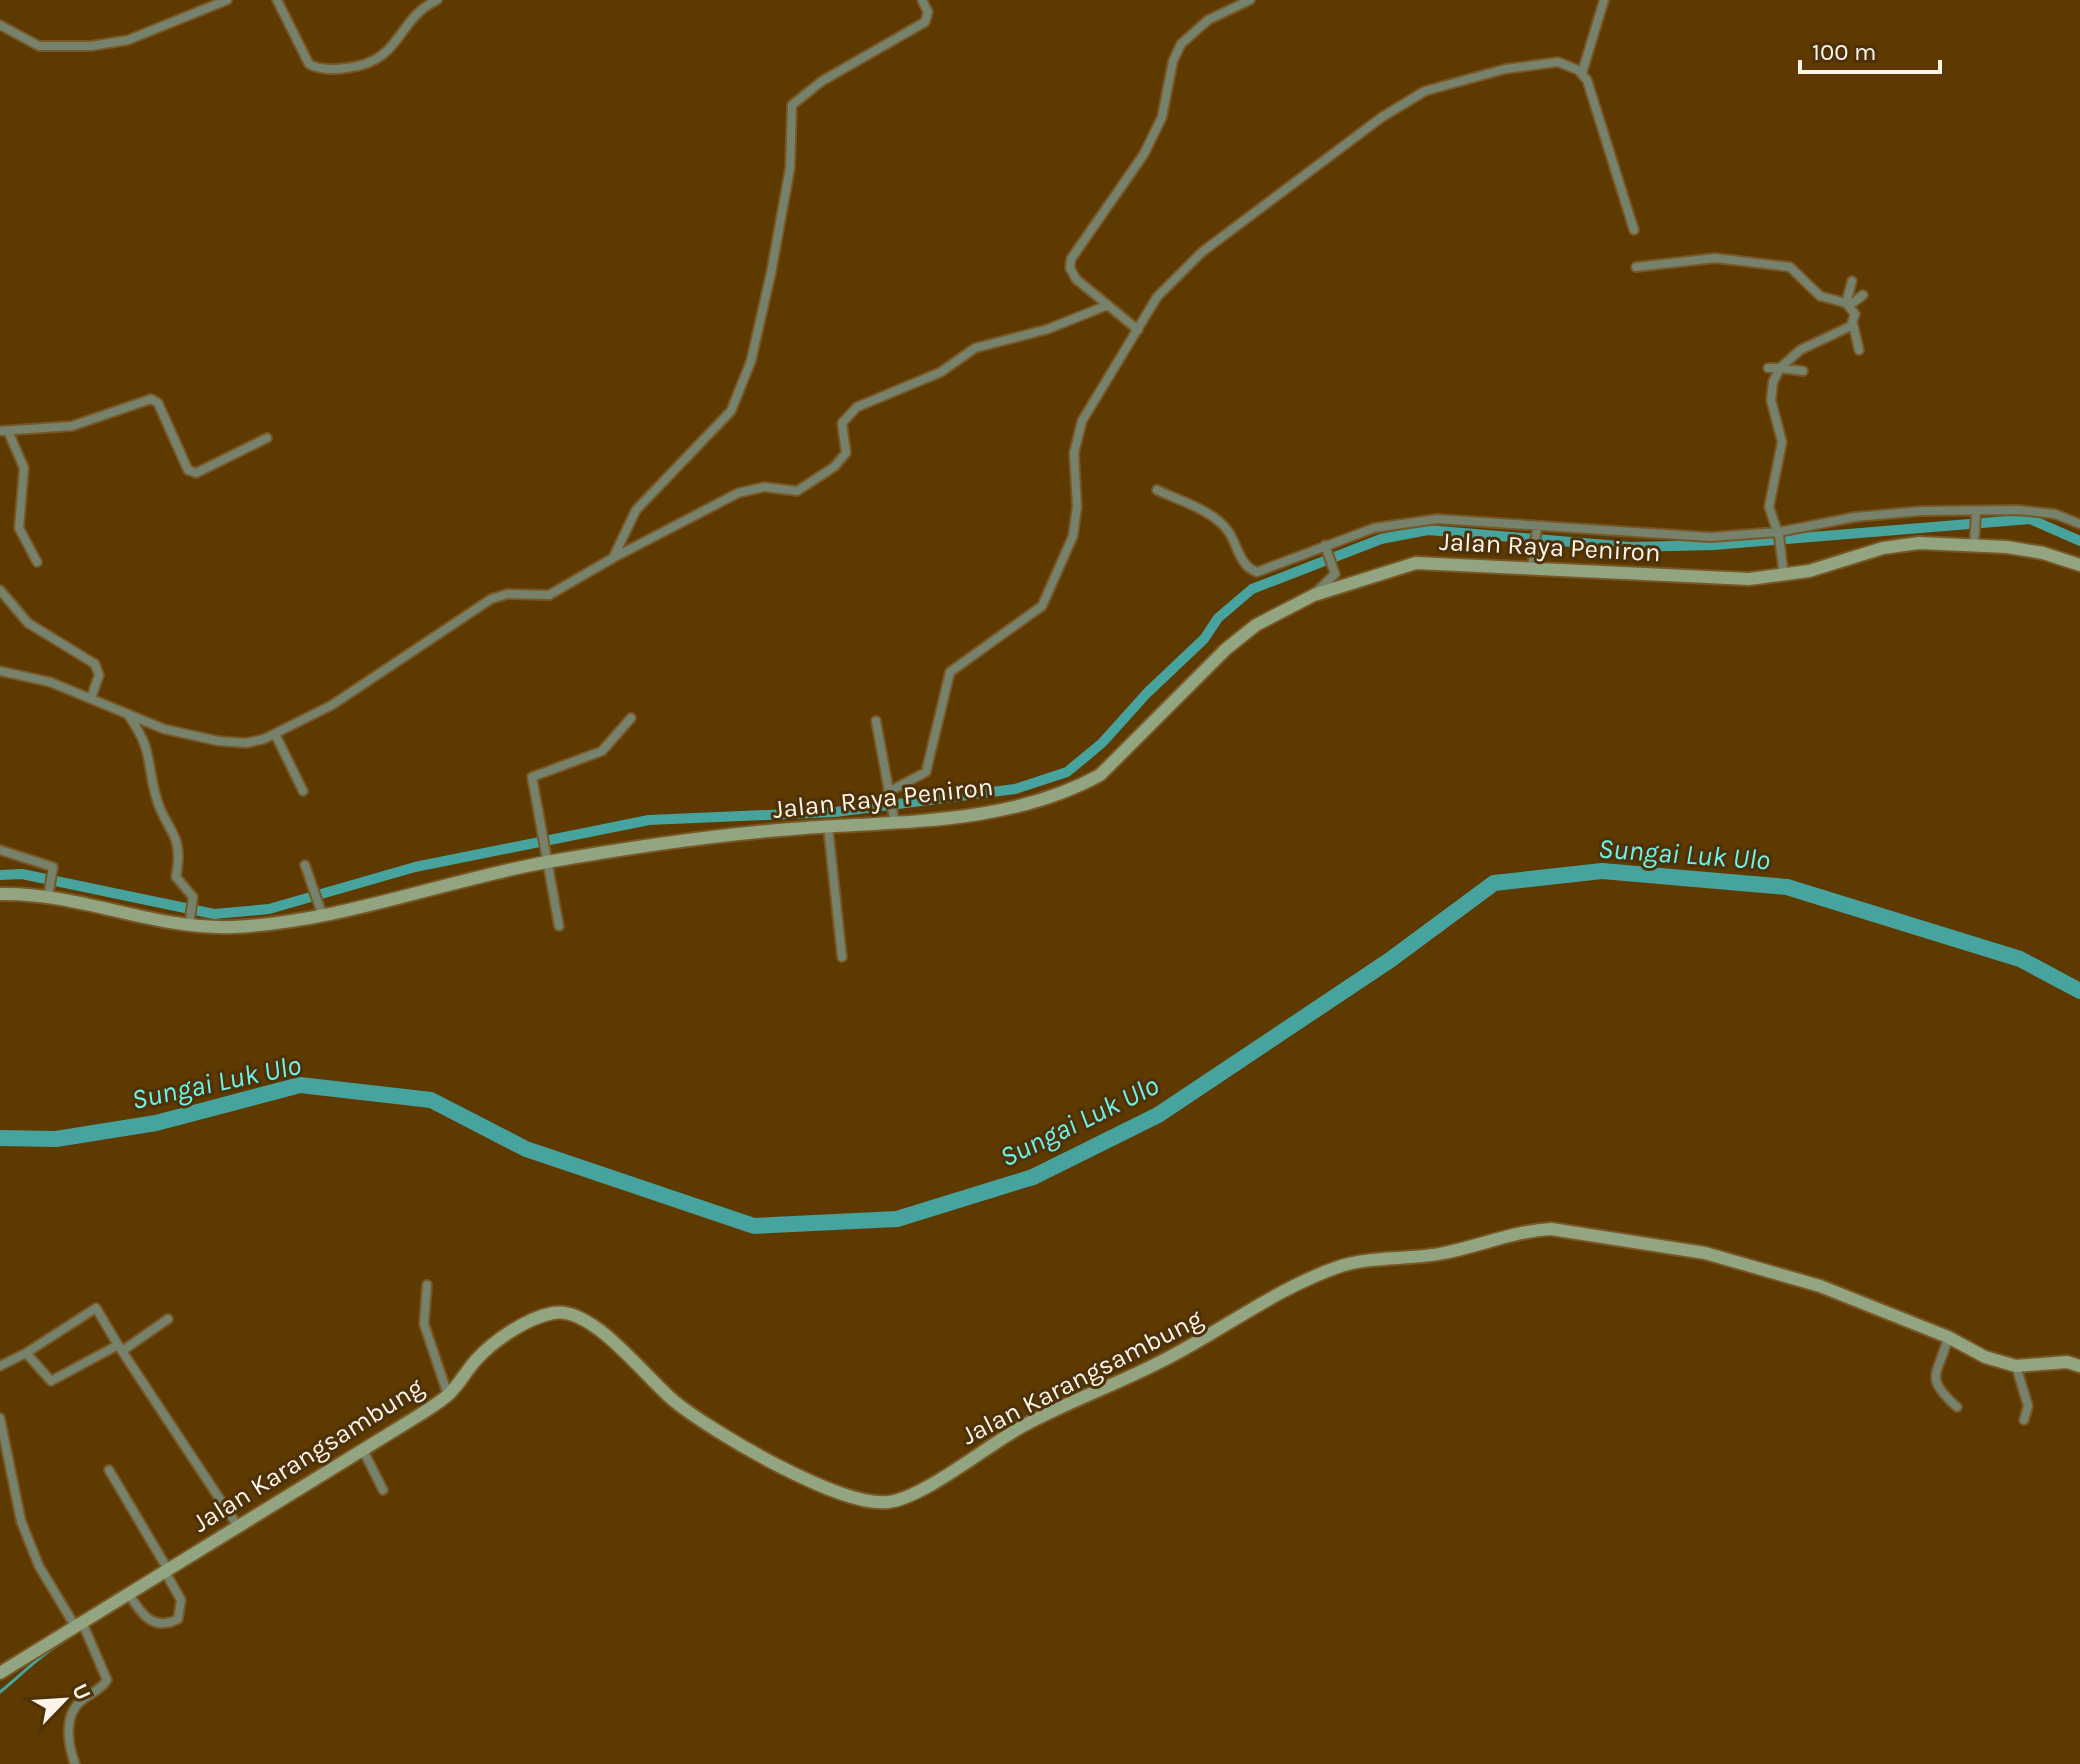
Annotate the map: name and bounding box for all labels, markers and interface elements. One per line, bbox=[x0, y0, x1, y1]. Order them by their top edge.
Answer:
scale bar bbox=[1800, 24, 1940, 74]
text: 100 m bbox=[1812, 38, 1877, 66]
street label: Jalan Raya Peniron bbox=[1439, 526, 1661, 568]
street label: Jalan Raya Peniron bbox=[771, 771, 995, 825]
water label: Sungai Luk Ulo bbox=[1597, 832, 1771, 876]
water label: Sungai Luk Ulo bbox=[128, 1048, 304, 1116]
water label: Sungai Luk Ulo bbox=[994, 1068, 1164, 1174]
street label: Jalan Karangsambung bbox=[956, 1303, 1208, 1451]
street label: Jalan Karangsambung bbox=[187, 1371, 429, 1539]
north arrow bbox=[24, 1660, 104, 1740]
text: U bbox=[66, 1680, 96, 1704]

